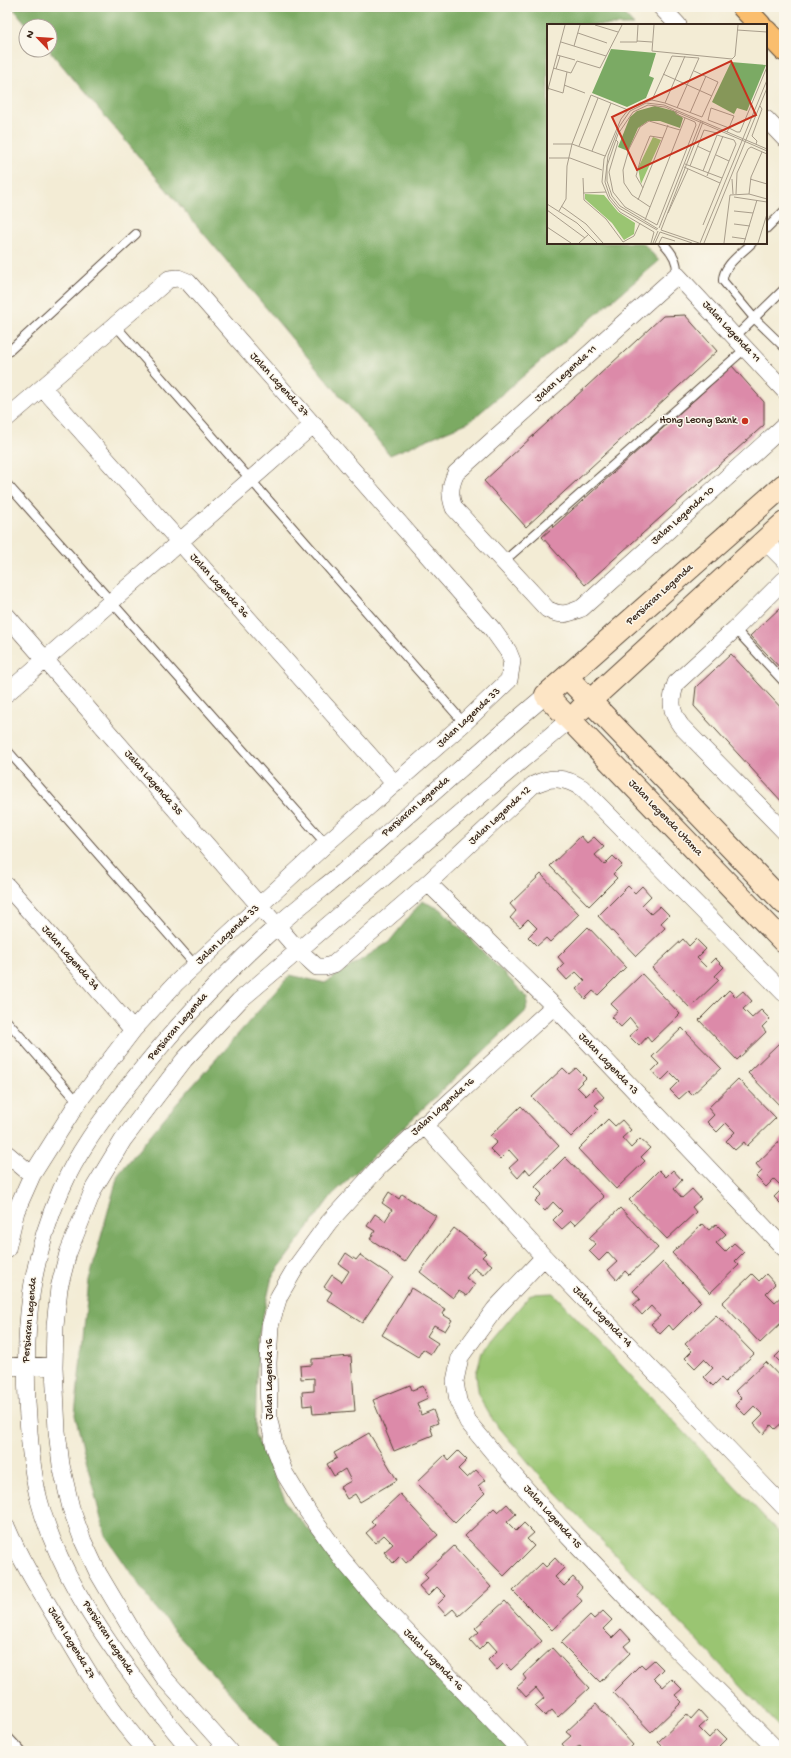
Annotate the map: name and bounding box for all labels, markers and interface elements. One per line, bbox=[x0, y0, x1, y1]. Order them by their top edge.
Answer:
north arrow bbox=[18, 18, 58, 58]
inset map bbox=[547, 24, 767, 244]
text: N bbox=[24, 29, 38, 40]
street label: Jalan Lagenda 11 bbox=[699, 299, 763, 365]
street label: Jalan Legenda 11 bbox=[533, 343, 599, 405]
street label: Jalan Lagenda 37 bbox=[247, 350, 311, 420]
place label: Hong Leong Bank bbox=[660, 415, 738, 427]
marker: Hong Leong Bank bbox=[740, 416, 750, 426]
street label: Jalan Legenda 10 bbox=[649, 484, 717, 548]
street label: Jalan Lagenda 36 bbox=[187, 551, 251, 621]
street label: Persiaran Legenda bbox=[623, 561, 696, 629]
street label: Jalan Lagenda 33 bbox=[435, 685, 503, 750]
street label: Jalan Lagenda 35 bbox=[121, 748, 185, 818]
street label: Persiaran Legenda bbox=[379, 774, 453, 840]
street label: Jalan Legenda Utama bbox=[626, 777, 705, 859]
street label: Jalan Legenda 12 bbox=[467, 784, 534, 848]
street label: Jalan Lagenda 33 bbox=[194, 902, 262, 967]
street label: Jalan Lagenda 34 bbox=[39, 923, 102, 993]
street label: Persiaran Legenda bbox=[145, 990, 211, 1064]
street label: Jalan Lagenda 13 bbox=[576, 1031, 641, 1097]
street label: Jalan Lagenda 16 bbox=[409, 1075, 477, 1138]
street label: Persiaran Legenda bbox=[20, 1276, 40, 1364]
street label: Jalan Lagenda 14 bbox=[570, 1284, 635, 1351]
street label: Jalan Lagenda 16 bbox=[264, 1338, 276, 1419]
street label: Jalan Lagenda 15 bbox=[520, 1483, 584, 1551]
street label: Persiaran Legenda bbox=[79, 1598, 137, 1678]
street label: Jalan Lagenda 27 bbox=[45, 1605, 97, 1681]
street label: Jalan Lagenda 16 bbox=[401, 1627, 466, 1694]

